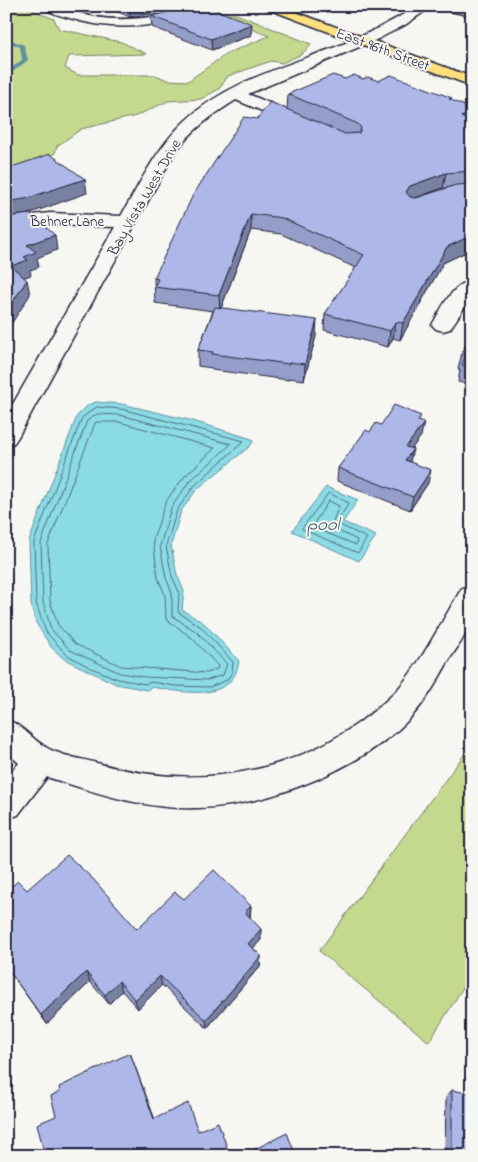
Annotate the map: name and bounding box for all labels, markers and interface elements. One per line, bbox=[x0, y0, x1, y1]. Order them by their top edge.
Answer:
street label: East 96th Street bbox=[333, 23, 433, 77]
street label: Bay Vista West Drive bbox=[102, 135, 188, 261]
street label: Behner Lane bbox=[29, 211, 104, 233]
water label: pool bbox=[307, 512, 342, 539]

